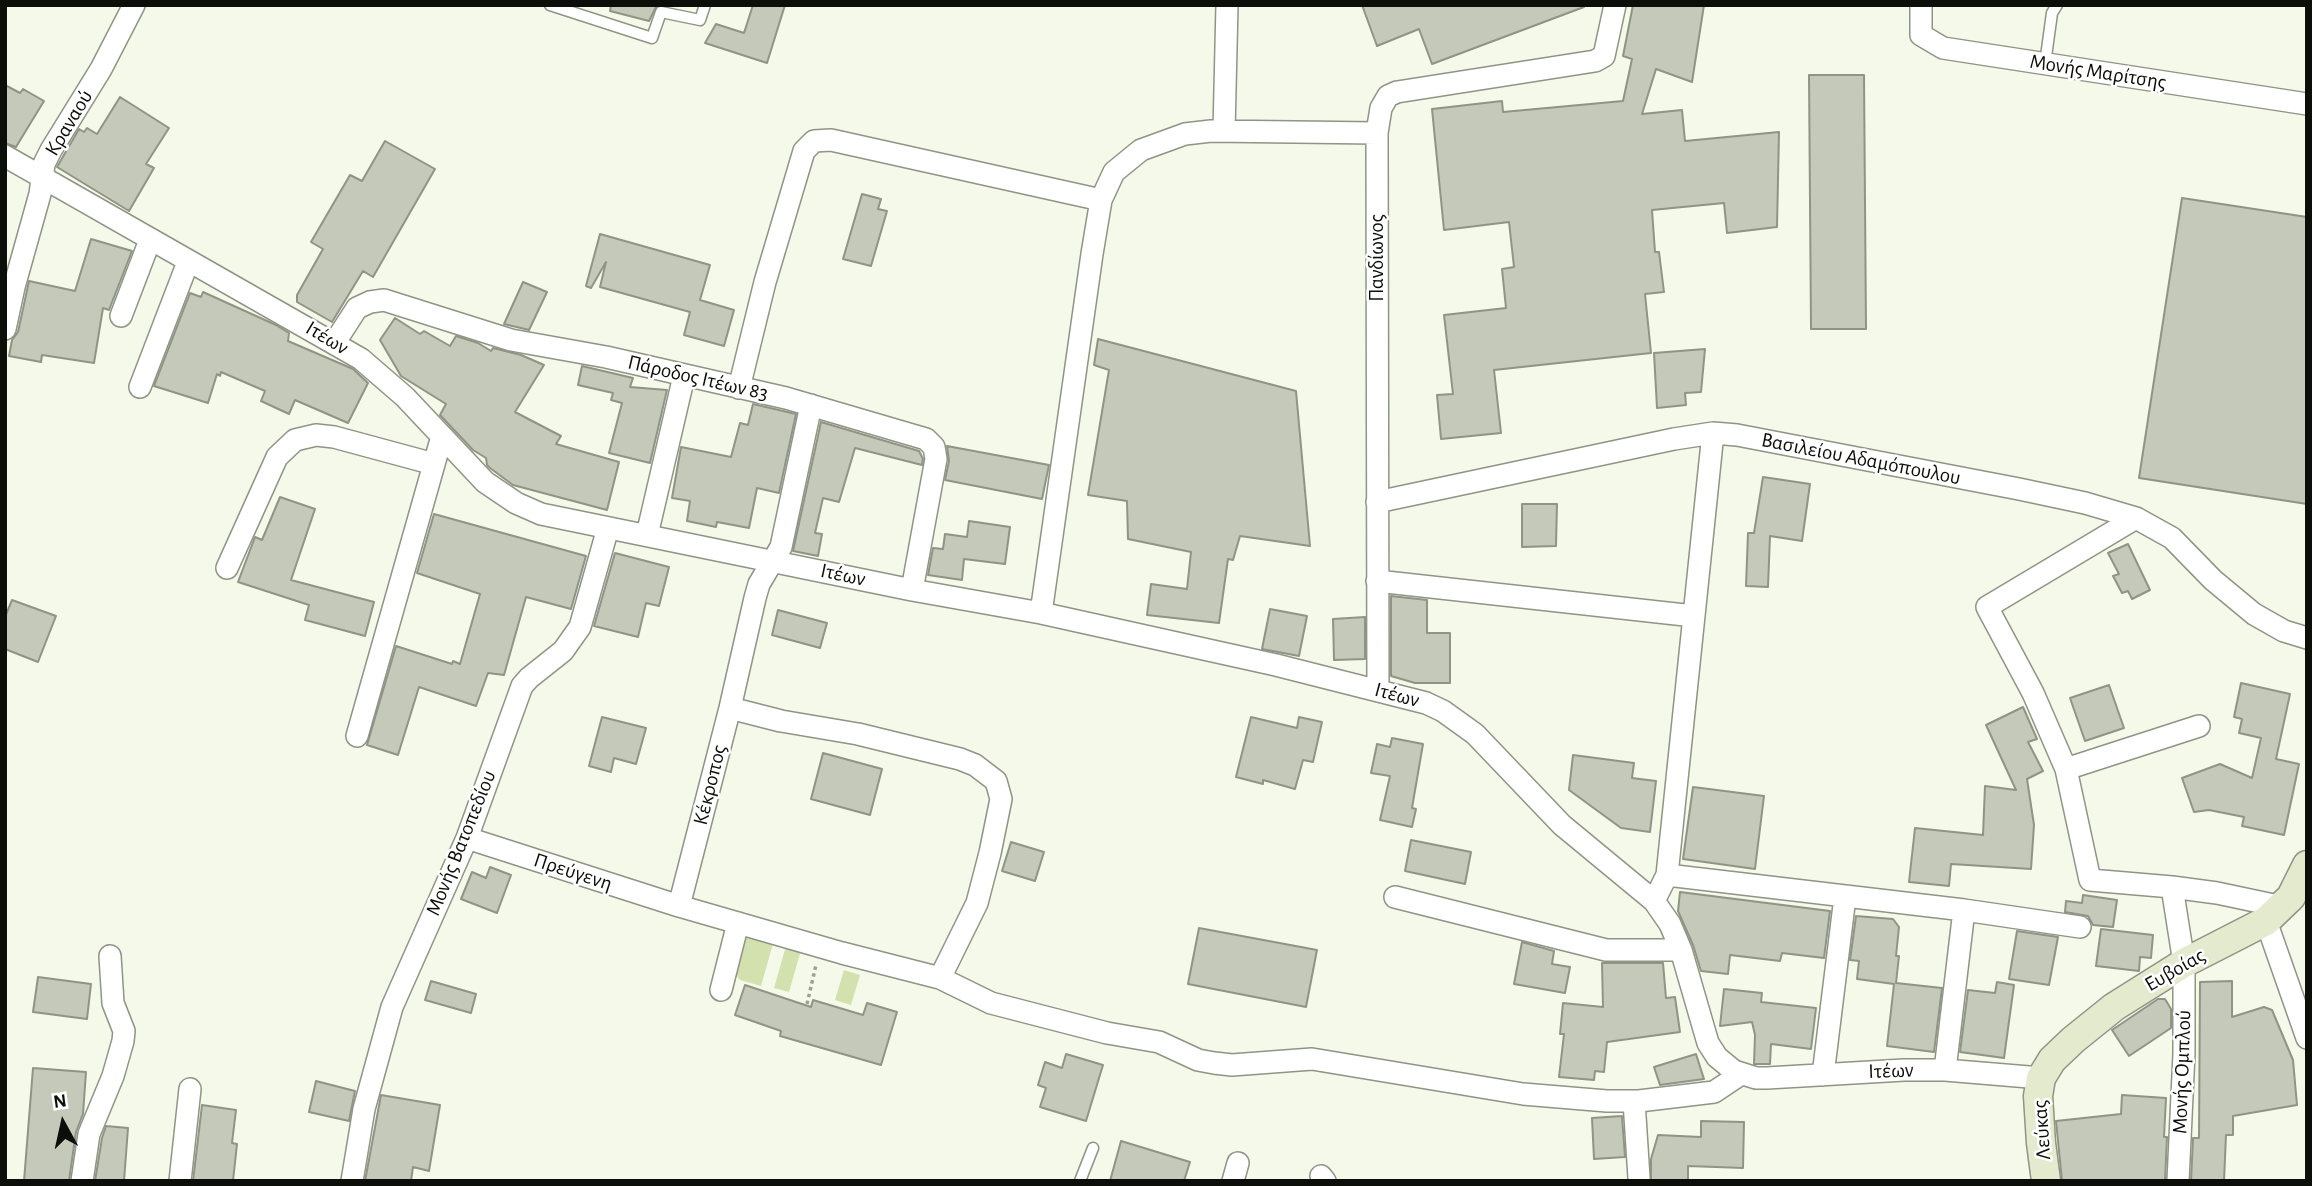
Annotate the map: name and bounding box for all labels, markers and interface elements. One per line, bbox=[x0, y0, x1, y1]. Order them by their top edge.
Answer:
street label: Μονής Μαρίτσης bbox=[2028, 49, 2168, 95]
street label: Κραναού bbox=[40, 85, 98, 161]
street label: Πανδίωνος bbox=[1364, 214, 1390, 302]
street label: Ιτέων bbox=[301, 316, 353, 360]
street label: Πάροδος Ιτέων 83 bbox=[625, 350, 771, 406]
street label: Βασιλείου Αδαμόπουλου bbox=[1759, 427, 1963, 491]
street label: Ιτέων bbox=[818, 558, 868, 592]
street label: Ιτέων bbox=[1372, 677, 1422, 713]
street label: Κέκροπος bbox=[688, 742, 732, 828]
street label: Μονής Βατοπεδίου bbox=[420, 767, 502, 919]
street label: Πρεύγενη bbox=[531, 848, 615, 896]
street label: Ευβοίας bbox=[2140, 943, 2210, 997]
street label: Μονής Ομπλού bbox=[2167, 1010, 2197, 1134]
street label: Ιτέων bbox=[1868, 1058, 1914, 1084]
north arrow bbox=[28, 1088, 98, 1158]
text: N bbox=[52, 1091, 68, 1112]
street label: Λεύκας bbox=[2027, 1099, 2057, 1161]

